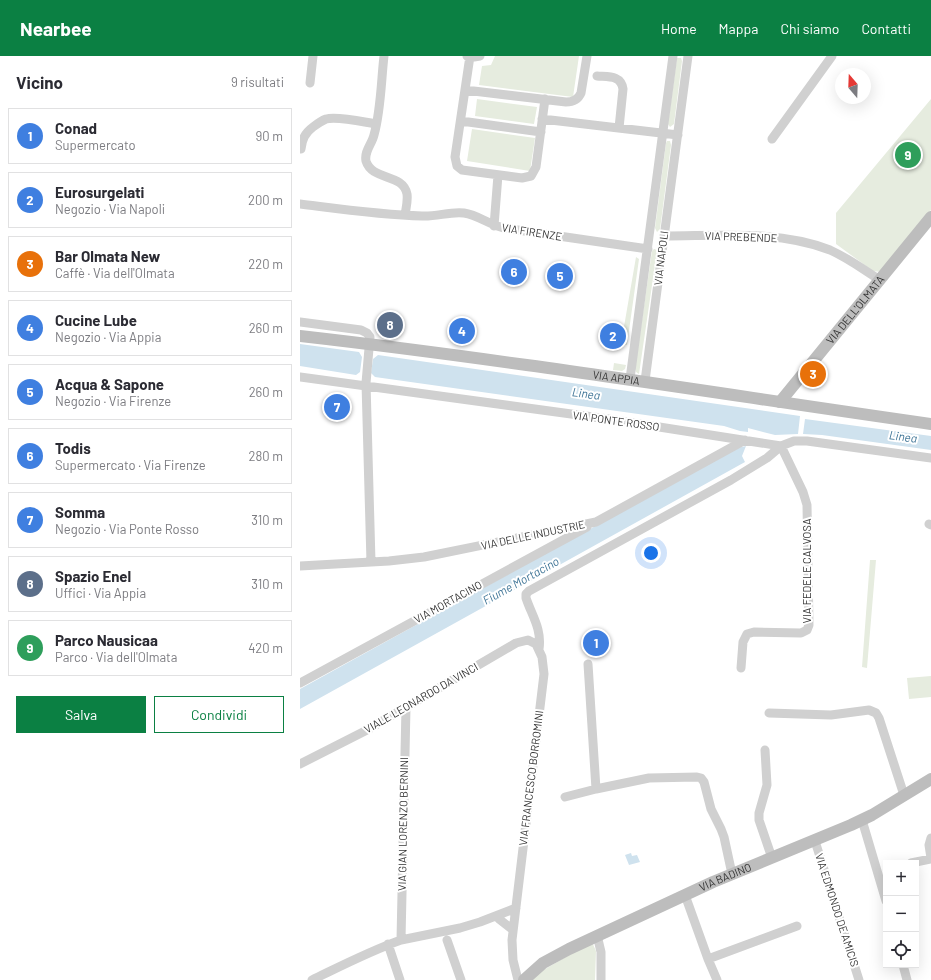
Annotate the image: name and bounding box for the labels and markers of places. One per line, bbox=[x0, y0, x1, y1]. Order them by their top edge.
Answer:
pin: 9 bbox=[895, 140, 921, 170]
pin: 6 bbox=[501, 257, 527, 287]
pin: 5 bbox=[547, 261, 573, 291]
pin: 8 bbox=[377, 310, 403, 340]
pin: 4 bbox=[449, 316, 475, 346]
pin: 2 bbox=[600, 321, 626, 351]
pin: 3 bbox=[800, 359, 826, 389]
pin: 7 bbox=[324, 392, 350, 422]
pin: 1 bbox=[583, 628, 609, 658]

